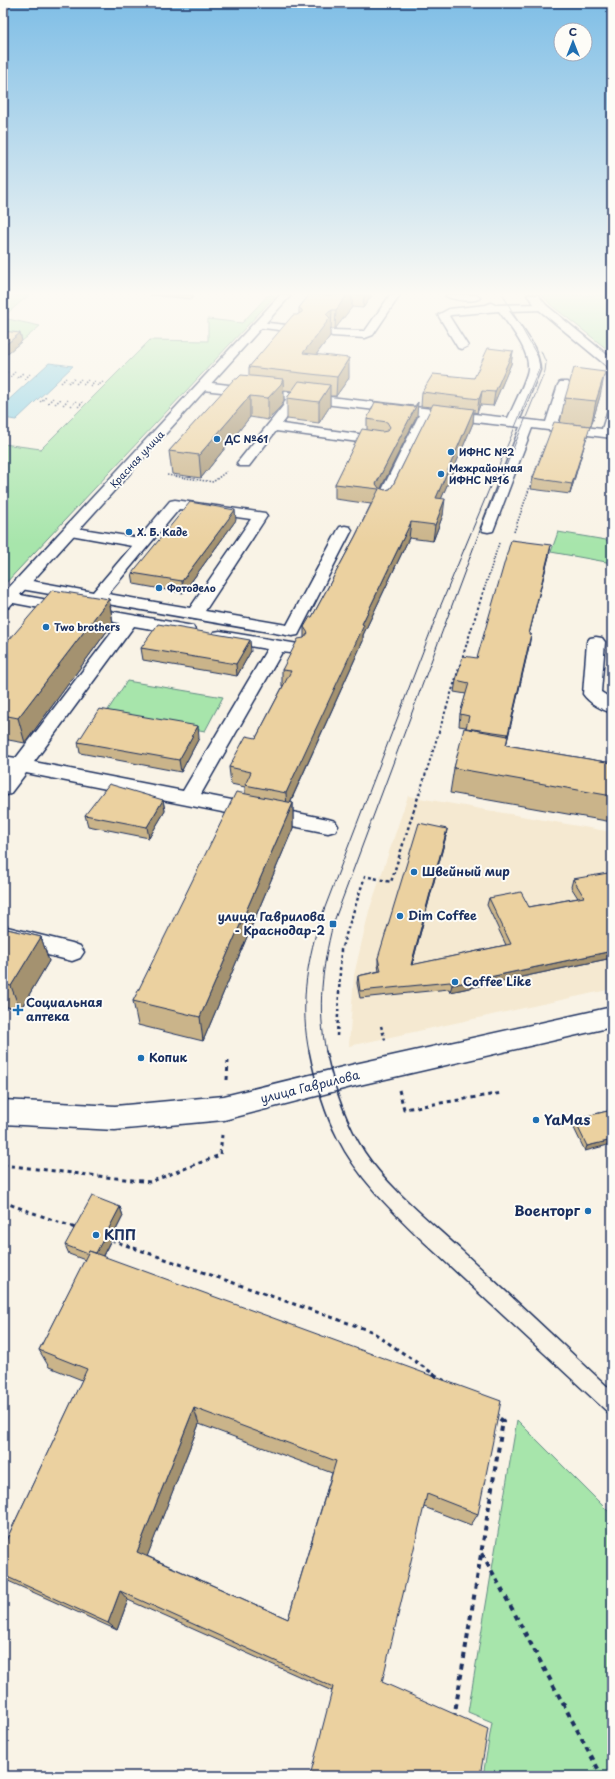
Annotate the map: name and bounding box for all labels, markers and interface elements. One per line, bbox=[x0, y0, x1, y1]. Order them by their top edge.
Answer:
north arrow bbox=[553, 22, 593, 62]
text: С bbox=[569, 23, 577, 40]
street label: Красная улица bbox=[106, 426, 168, 491]
place label: ДС №61 bbox=[224, 431, 268, 446]
marker: ДС №61 bbox=[212, 434, 222, 444]
place label: ИФНС №2 bbox=[459, 444, 514, 459]
marker: ИФНС №2 bbox=[446, 447, 456, 457]
place label: Межрайонная ИФНС №16 bbox=[449, 460, 523, 487]
marker: Межрайонная ИФНС №16 bbox=[436, 469, 446, 479]
place label: Х. Б. Каде bbox=[136, 524, 188, 539]
marker: Х. Б. Каде bbox=[124, 527, 134, 537]
place label: Фотодело bbox=[167, 580, 216, 595]
marker: Фотодело bbox=[154, 583, 164, 593]
place label: Two brothers bbox=[54, 619, 120, 634]
marker: Two brothers bbox=[41, 622, 51, 632]
place label: Швейный мир bbox=[422, 862, 510, 880]
marker: Швейный мир bbox=[409, 867, 419, 877]
place label: Dim Coffee bbox=[408, 906, 477, 924]
place label: улица Гаврилова - Краснодар-2 bbox=[218, 907, 326, 939]
marker: Dim Coffee bbox=[395, 911, 405, 921]
marker: улица Гаврилова - Краснодар-2 bbox=[328, 919, 338, 929]
place label: Coffee Like bbox=[463, 972, 532, 990]
marker: Coffee Like bbox=[450, 977, 460, 987]
place label: Социальная аптека bbox=[26, 993, 103, 1025]
marker: Социальная аптека bbox=[13, 1005, 23, 1015]
place label: Копик bbox=[149, 1048, 188, 1066]
marker: Копик bbox=[136, 1053, 146, 1063]
street label: улица Гаврилова bbox=[258, 1065, 362, 1107]
place label: YaMas bbox=[544, 1109, 590, 1130]
marker: YaMas bbox=[531, 1115, 541, 1125]
place label: Военторг bbox=[514, 1200, 581, 1221]
marker: Военторг bbox=[583, 1206, 593, 1216]
place label: КПП bbox=[104, 1224, 136, 1245]
marker: КПП bbox=[91, 1230, 101, 1240]

